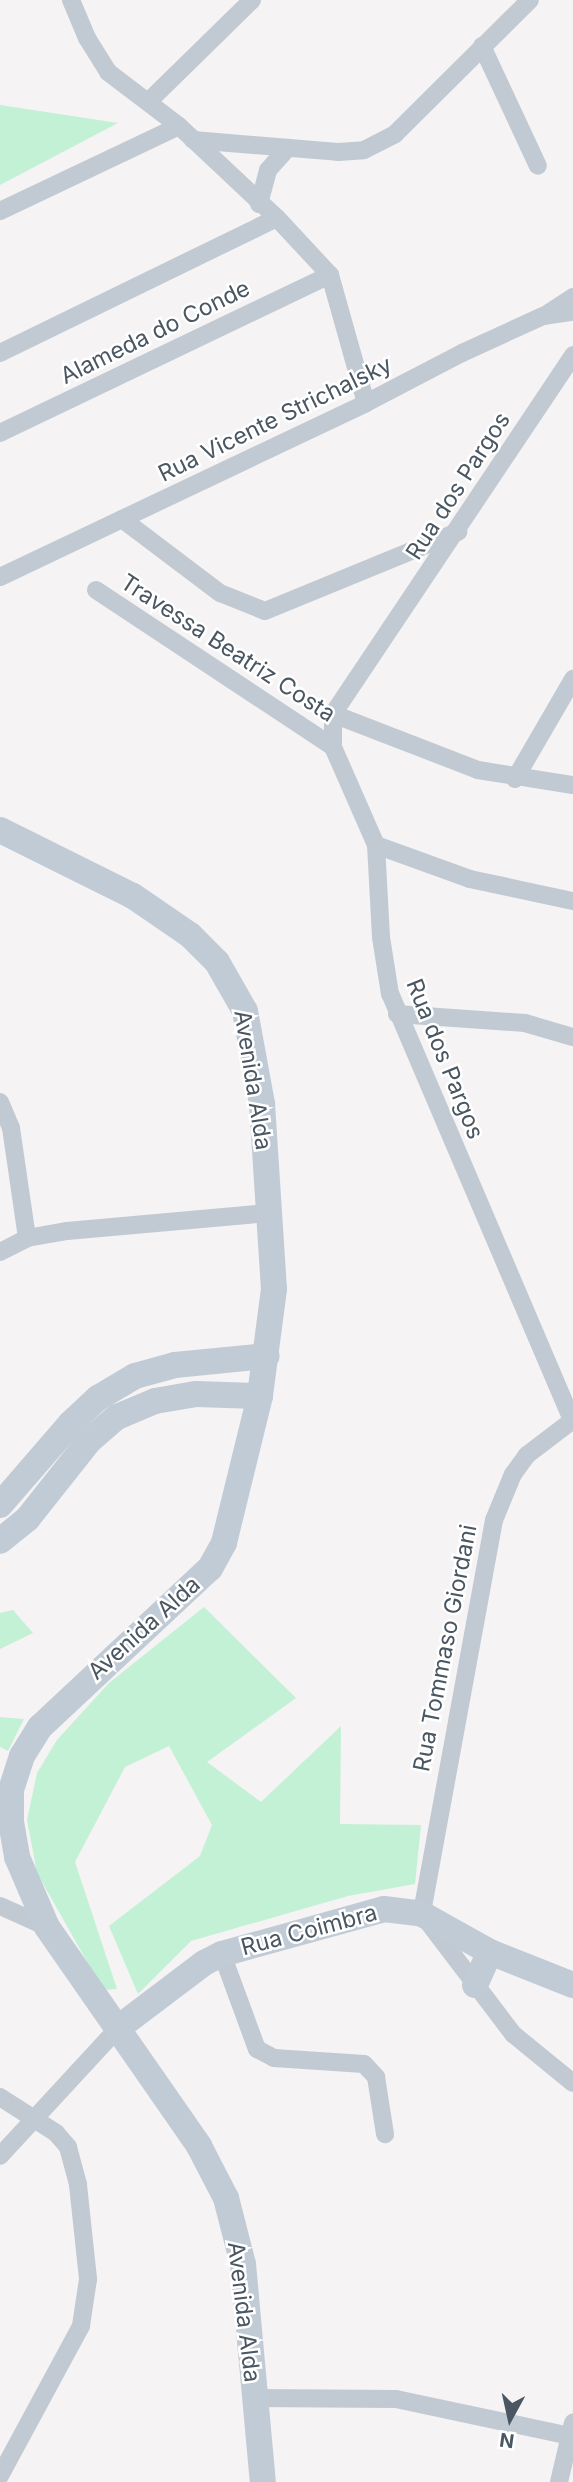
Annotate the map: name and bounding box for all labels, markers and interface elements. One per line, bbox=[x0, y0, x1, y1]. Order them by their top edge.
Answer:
street label: Alameda do Conde bbox=[56, 274, 254, 390]
street label: Rua Vicente Strichalsky bbox=[154, 350, 396, 488]
street label: Rua dos Pargos bbox=[400, 407, 516, 565]
street label: Travessa Beatriz Costa bbox=[115, 568, 341, 728]
street label: Rua dos Pargos bbox=[400, 975, 490, 1143]
street label: Avenida Alda bbox=[228, 1008, 278, 1152]
street label: Rua Tommaso Giordani bbox=[407, 1522, 483, 1774]
street label: Avenida Alda bbox=[82, 1570, 206, 1686]
street label: Rua Coimbra bbox=[238, 1899, 380, 1961]
street label: Avenida Alda bbox=[222, 2240, 266, 2384]
north arrow bbox=[475, 2384, 545, 2454]
text: N bbox=[498, 2428, 516, 2453]

